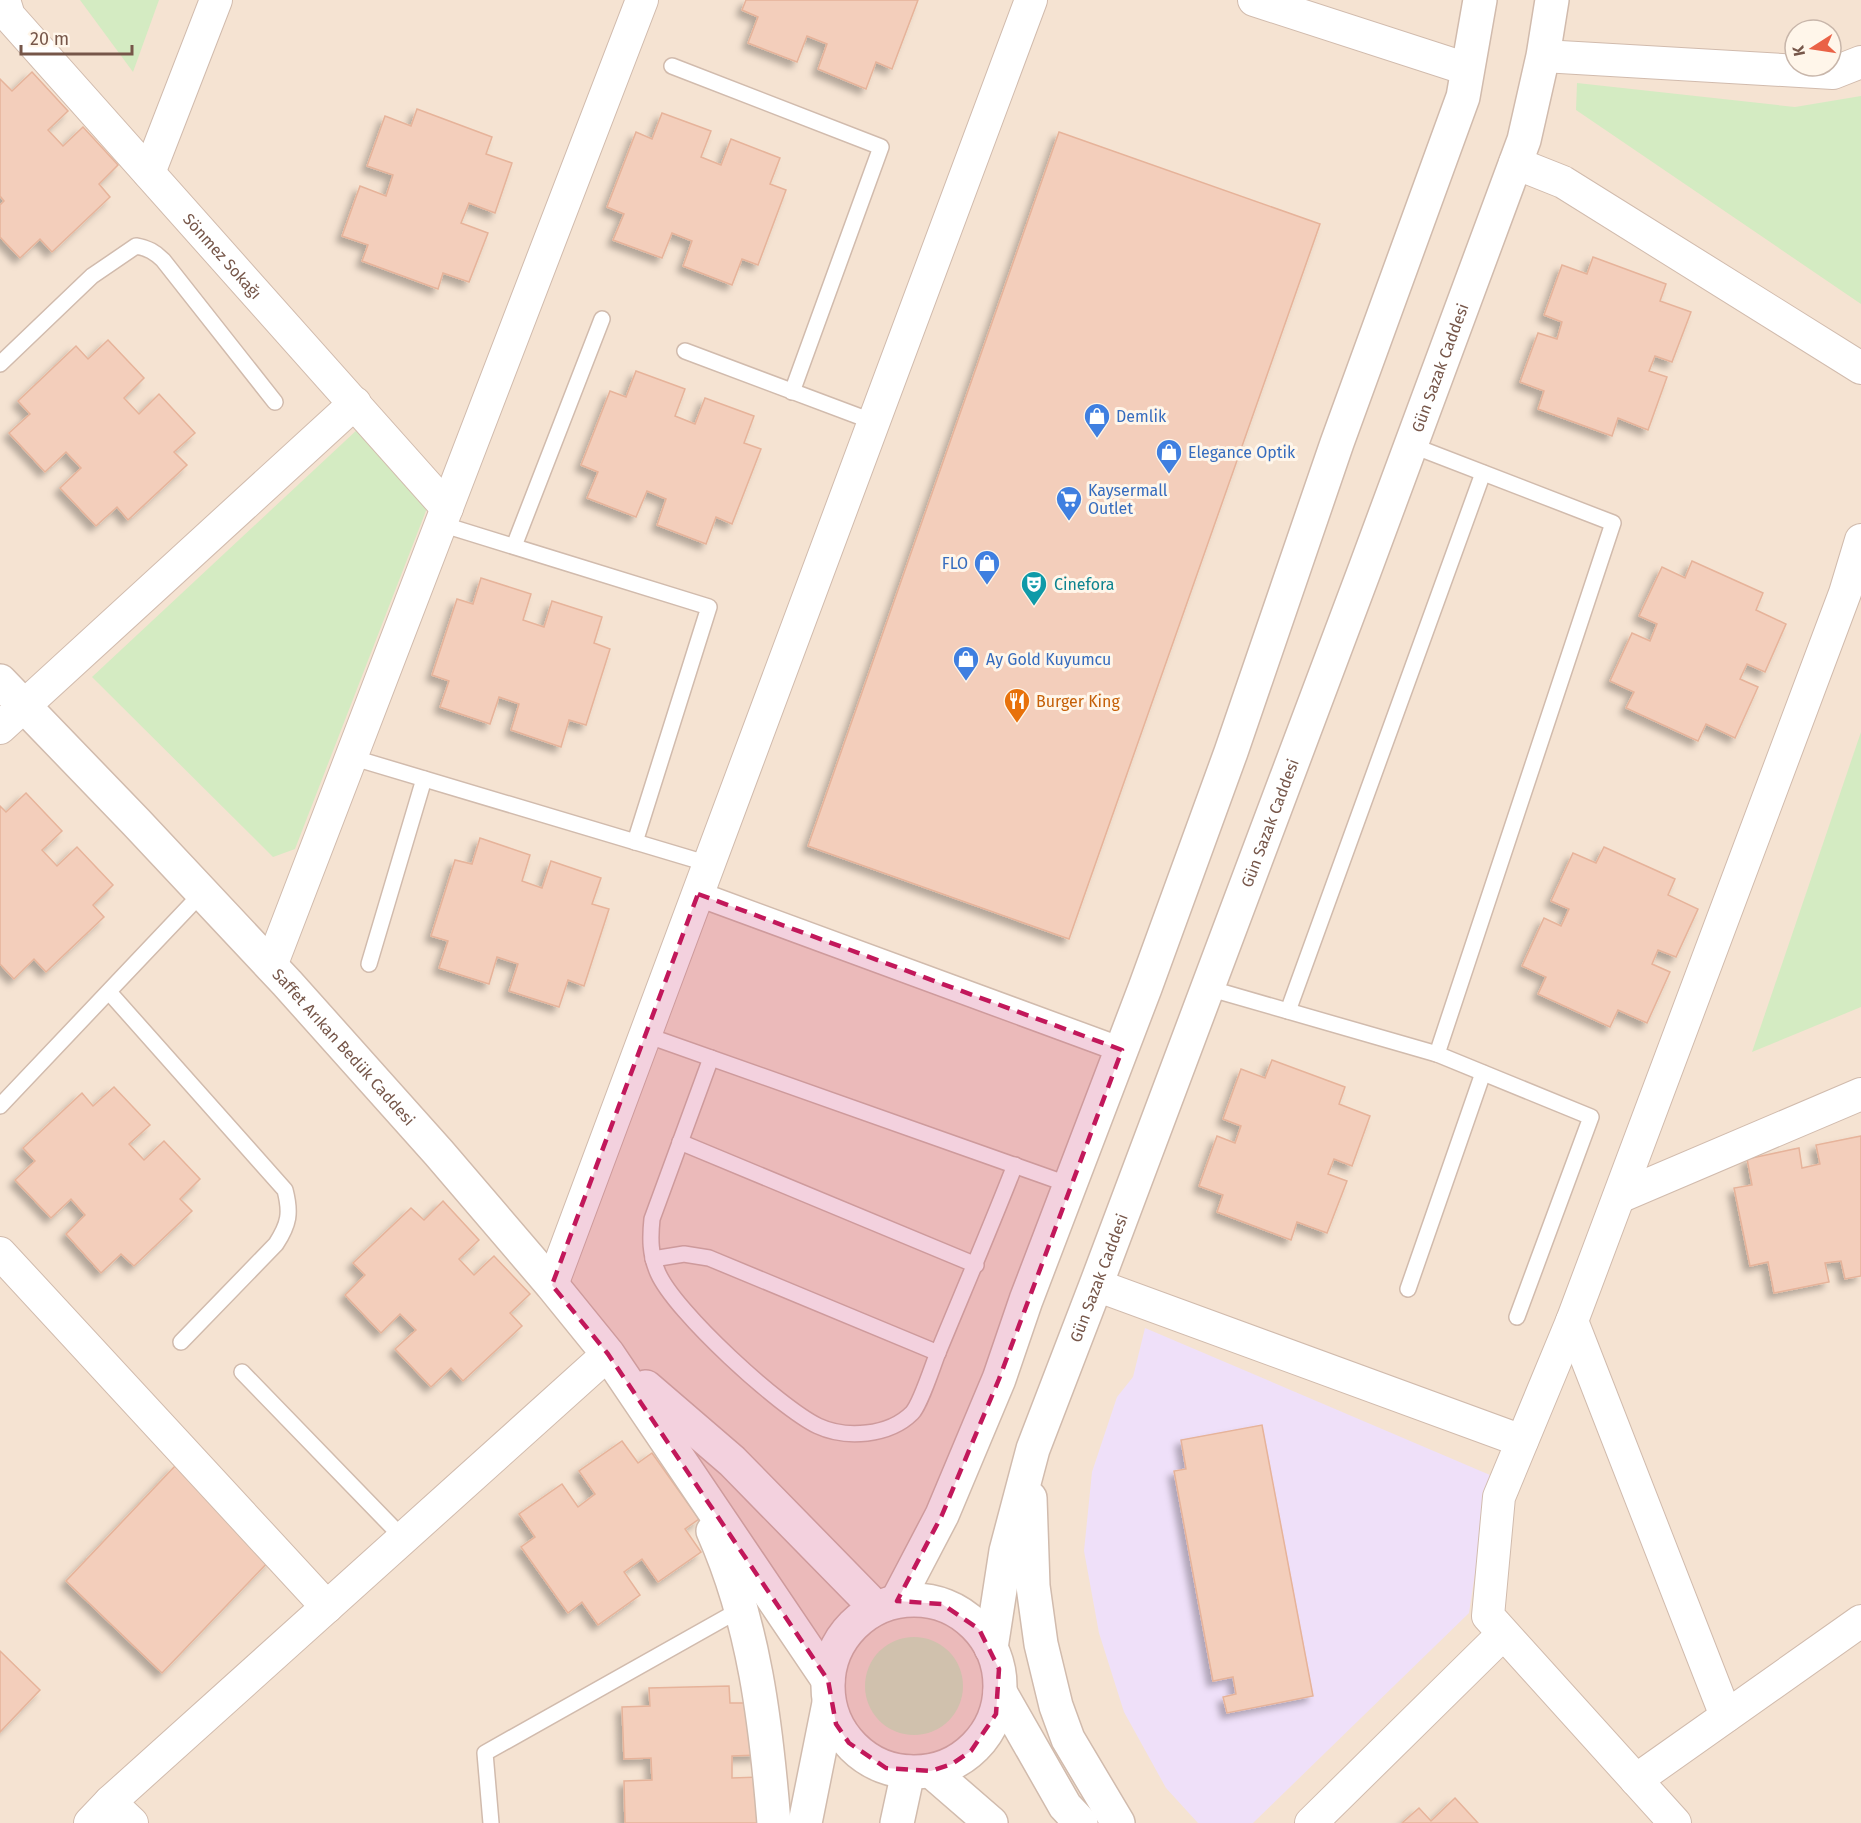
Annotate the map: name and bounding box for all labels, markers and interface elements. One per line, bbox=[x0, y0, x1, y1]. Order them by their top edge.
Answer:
scale bar bbox=[21, 18, 132, 56]
north arrow bbox=[1783, 18, 1843, 78]
text: 20 m bbox=[30, 28, 69, 50]
text: K bbox=[1788, 43, 1809, 58]
street label: Sönmez Sokağı bbox=[179, 209, 265, 303]
street label: Gün Sazak Caddesi bbox=[1408, 301, 1473, 435]
shop icon: Demlik bbox=[1082, 401, 1112, 439]
place label: Demlik bbox=[1116, 407, 1167, 426]
shop icon: Elegance Optik bbox=[1154, 437, 1184, 475]
place label: Elegance Optik bbox=[1188, 443, 1296, 462]
place label: Kaysermall Outlet bbox=[1088, 481, 1168, 518]
supermarket icon: Kaysermall Outlet bbox=[1054, 484, 1084, 522]
shop icon: FLO bbox=[972, 548, 1002, 586]
place label: FLO bbox=[942, 554, 968, 573]
theatre icon: Cinefora bbox=[1019, 569, 1049, 607]
place label: Cinefora bbox=[1054, 575, 1114, 594]
shop icon: Ay Gold Kuyumcu bbox=[951, 644, 981, 682]
place label: Ay Gold Kuyumcu bbox=[986, 650, 1111, 669]
restaurant icon: Burger King bbox=[1002, 686, 1032, 724]
place label: Burger King bbox=[1036, 692, 1120, 711]
street label: Gün Sazak Caddesi bbox=[1237, 756, 1303, 890]
street label: Saffet Arıkan Bedük Caddesi bbox=[268, 965, 419, 1129]
street label: Gün Sazak Caddesi bbox=[1066, 1211, 1132, 1345]

